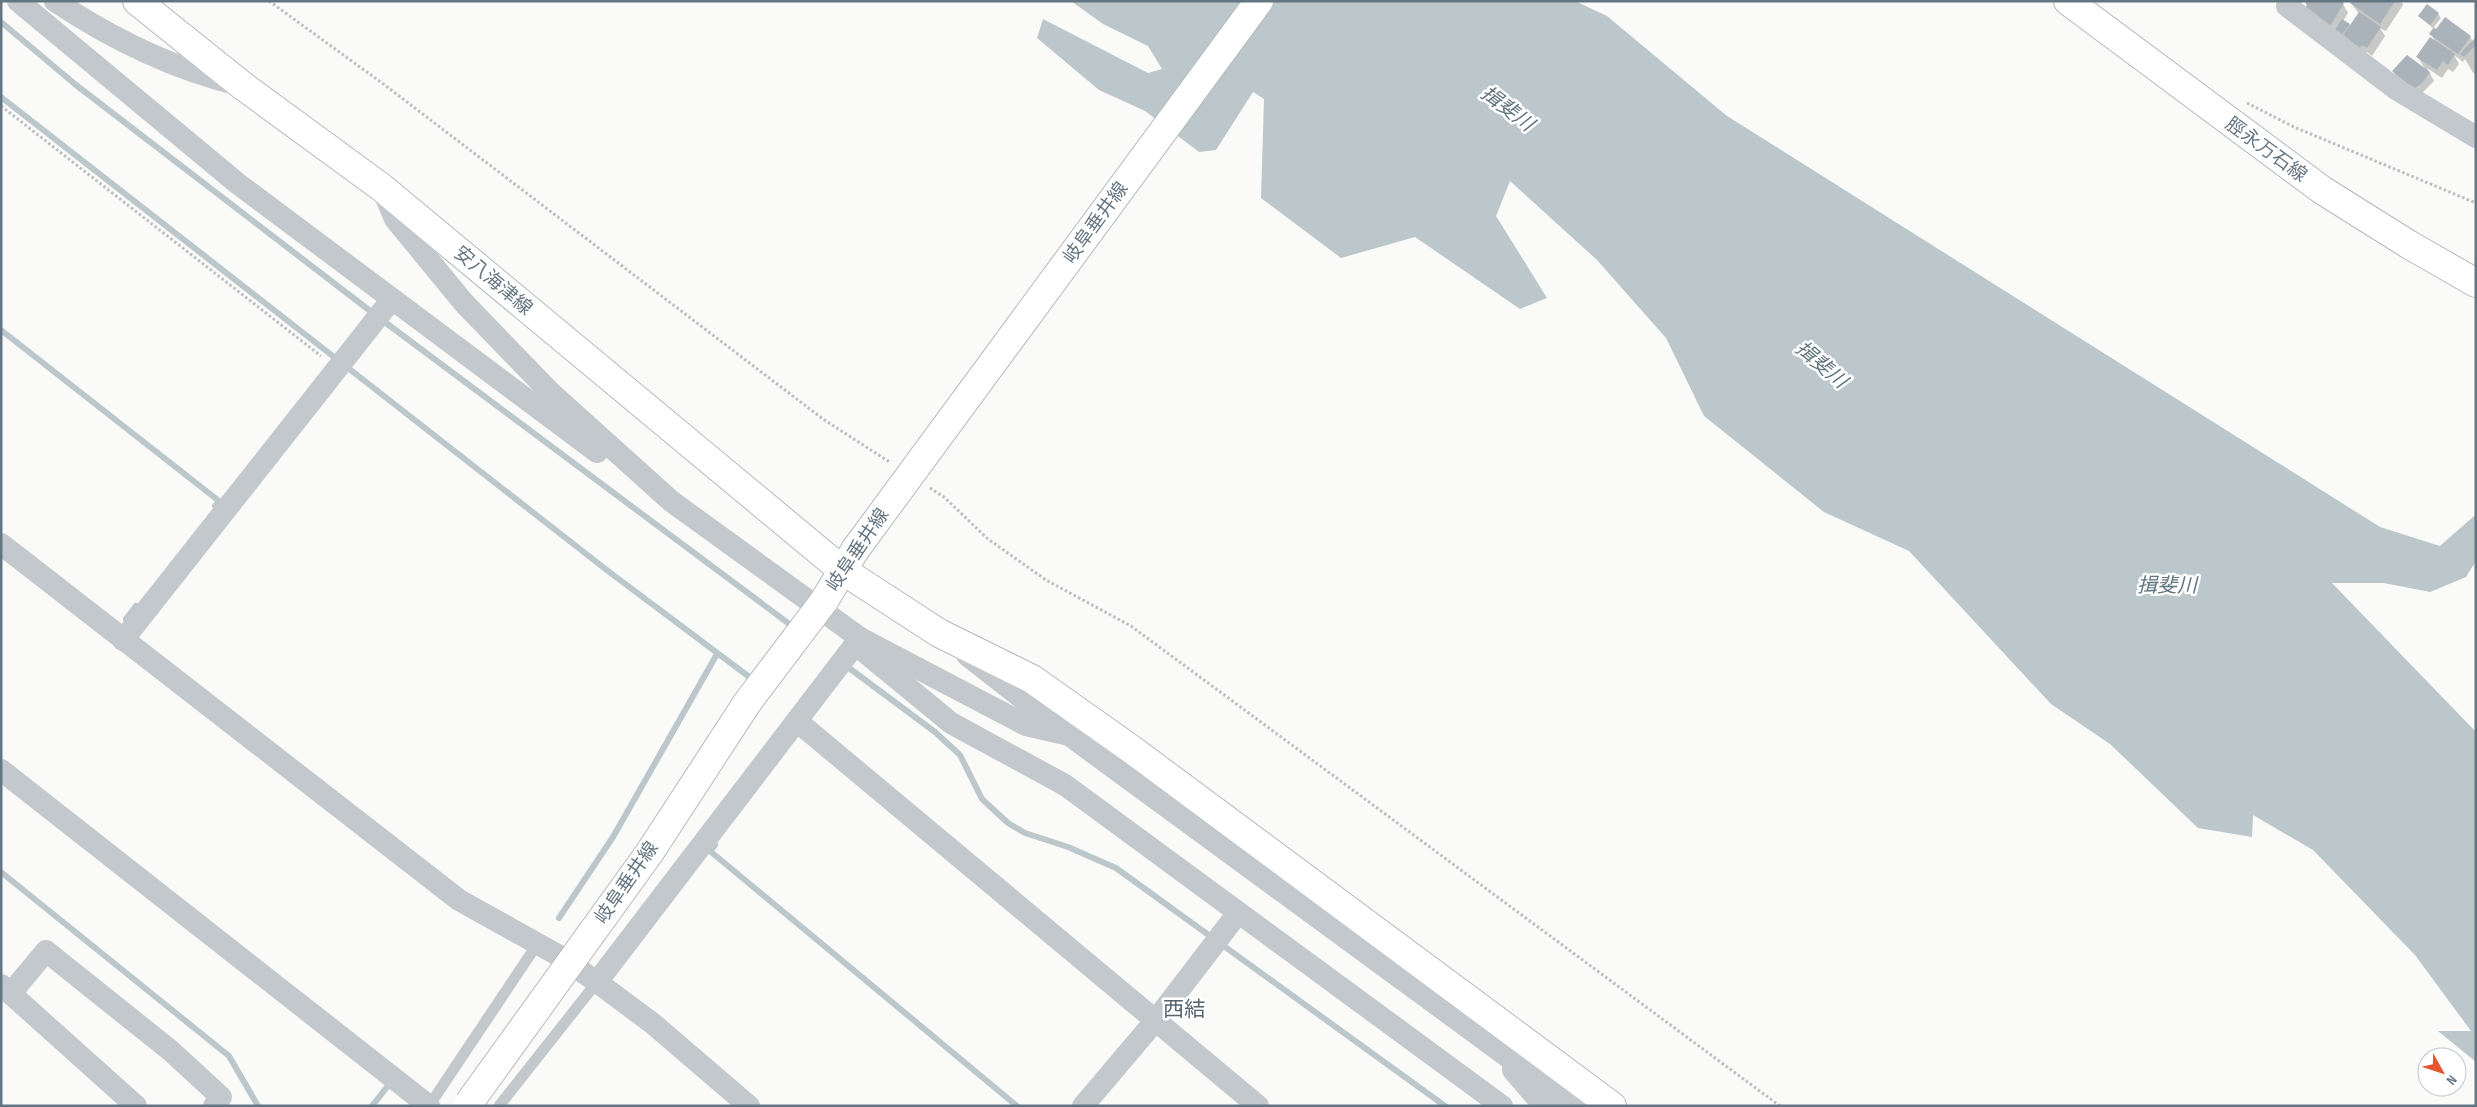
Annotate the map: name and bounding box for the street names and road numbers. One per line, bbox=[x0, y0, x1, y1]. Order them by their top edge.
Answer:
street label: 脛永万石線 bbox=[2221, 113, 2311, 187]
street label: 岐阜垂井線 bbox=[1059, 178, 1133, 268]
street label: 安八海津線 bbox=[449, 242, 537, 320]
street label: 岐阜垂井線 bbox=[822, 504, 894, 596]
street label: 岐阜垂井線 bbox=[590, 837, 664, 929]

